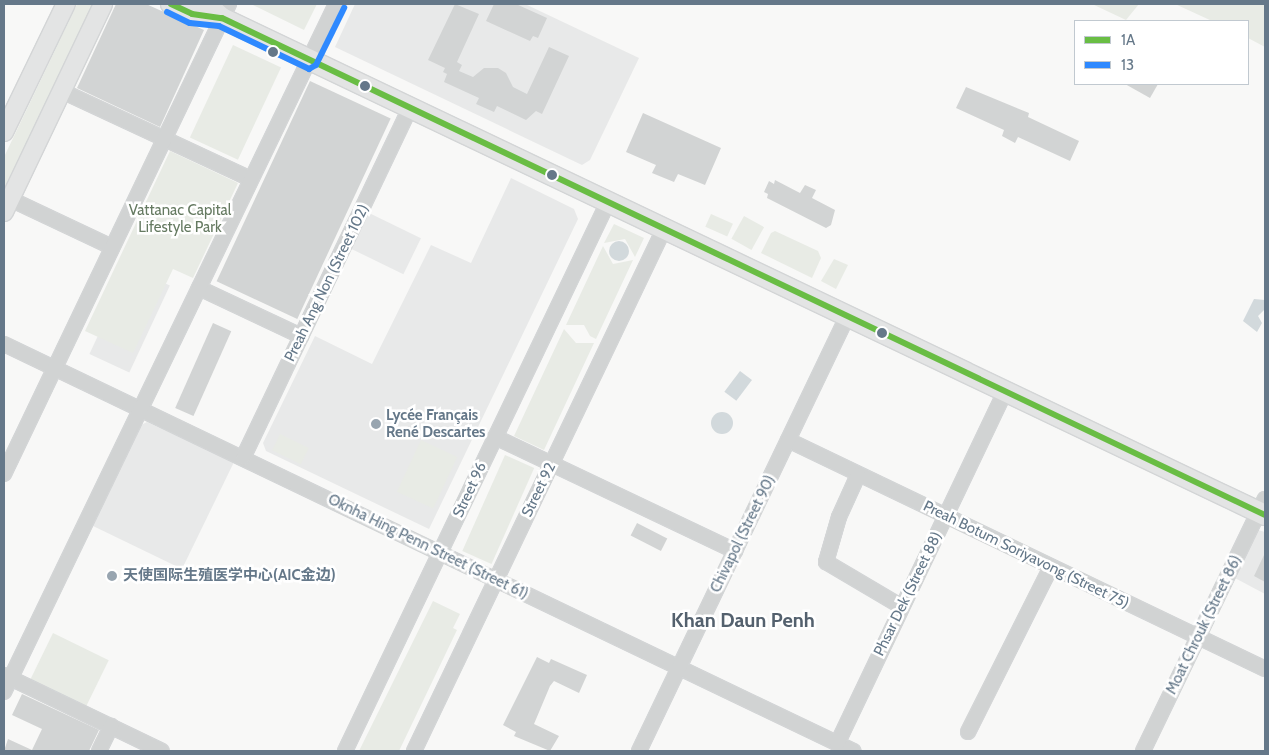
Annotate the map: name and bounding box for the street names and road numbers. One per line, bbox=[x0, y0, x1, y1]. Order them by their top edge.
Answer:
street label: Preah Ang Non (Street 102) bbox=[281, 201, 373, 365]
street label: Street 96 bbox=[449, 459, 491, 521]
street label: Street 92 bbox=[518, 460, 560, 520]
street label: Chivapol (Street 90) bbox=[707, 472, 779, 596]
street label: Oknha Hing Penn Street (Street 61) bbox=[325, 491, 531, 603]
street label: Preah Botum Soriyavong (Street 75) bbox=[920, 497, 1132, 613]
street label: Phsar Dek (Street 88) bbox=[870, 529, 946, 659]
street label: Moat Chrouk (Street 86) bbox=[1163, 553, 1245, 697]

